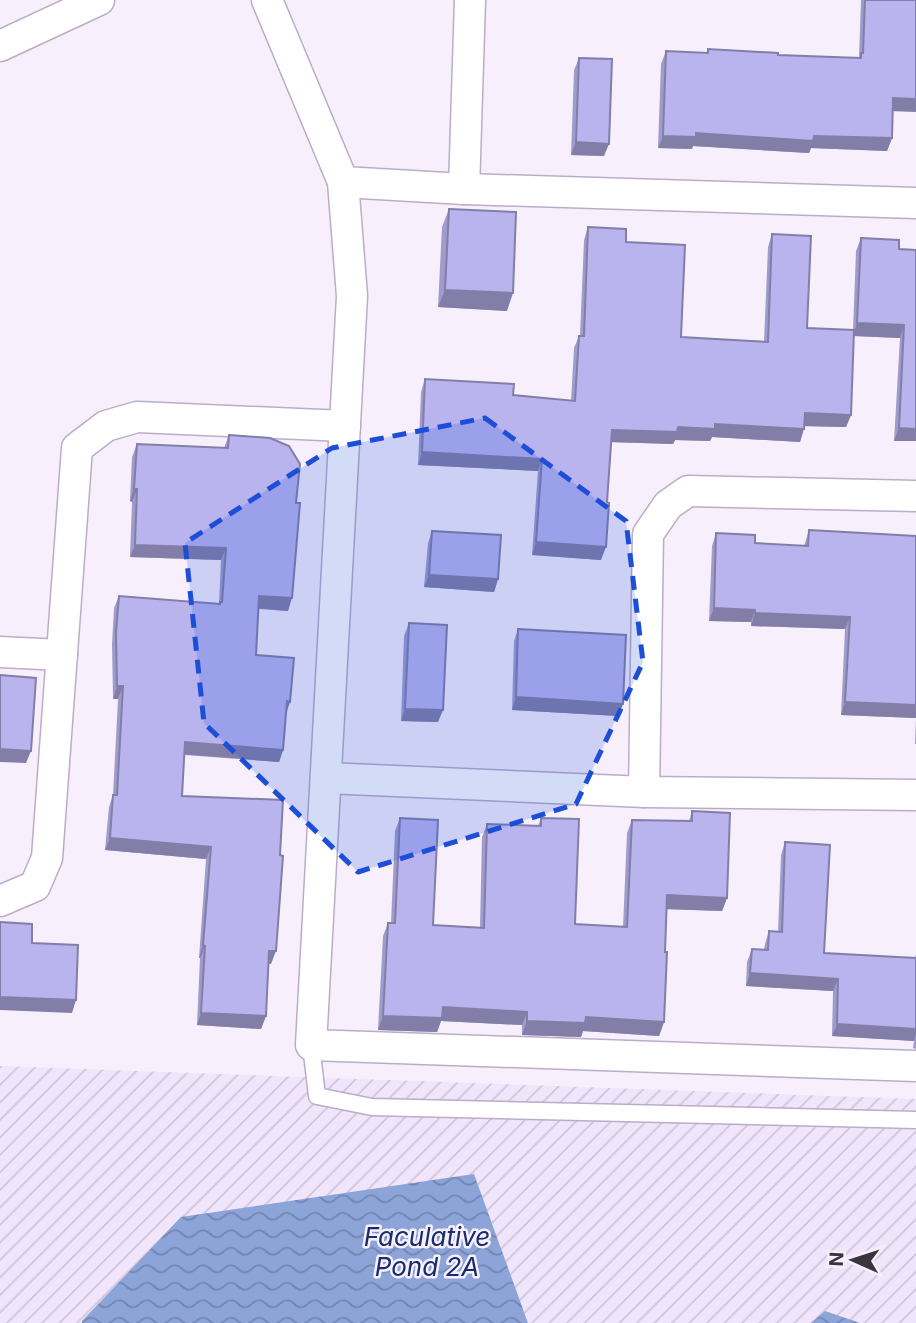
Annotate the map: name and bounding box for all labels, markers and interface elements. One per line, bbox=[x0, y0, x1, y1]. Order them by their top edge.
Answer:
water label: Faculative Pond 2A bbox=[364, 1221, 490, 1282]
north arrow bbox=[818, 1225, 888, 1295]
text: N bbox=[825, 1251, 848, 1267]

